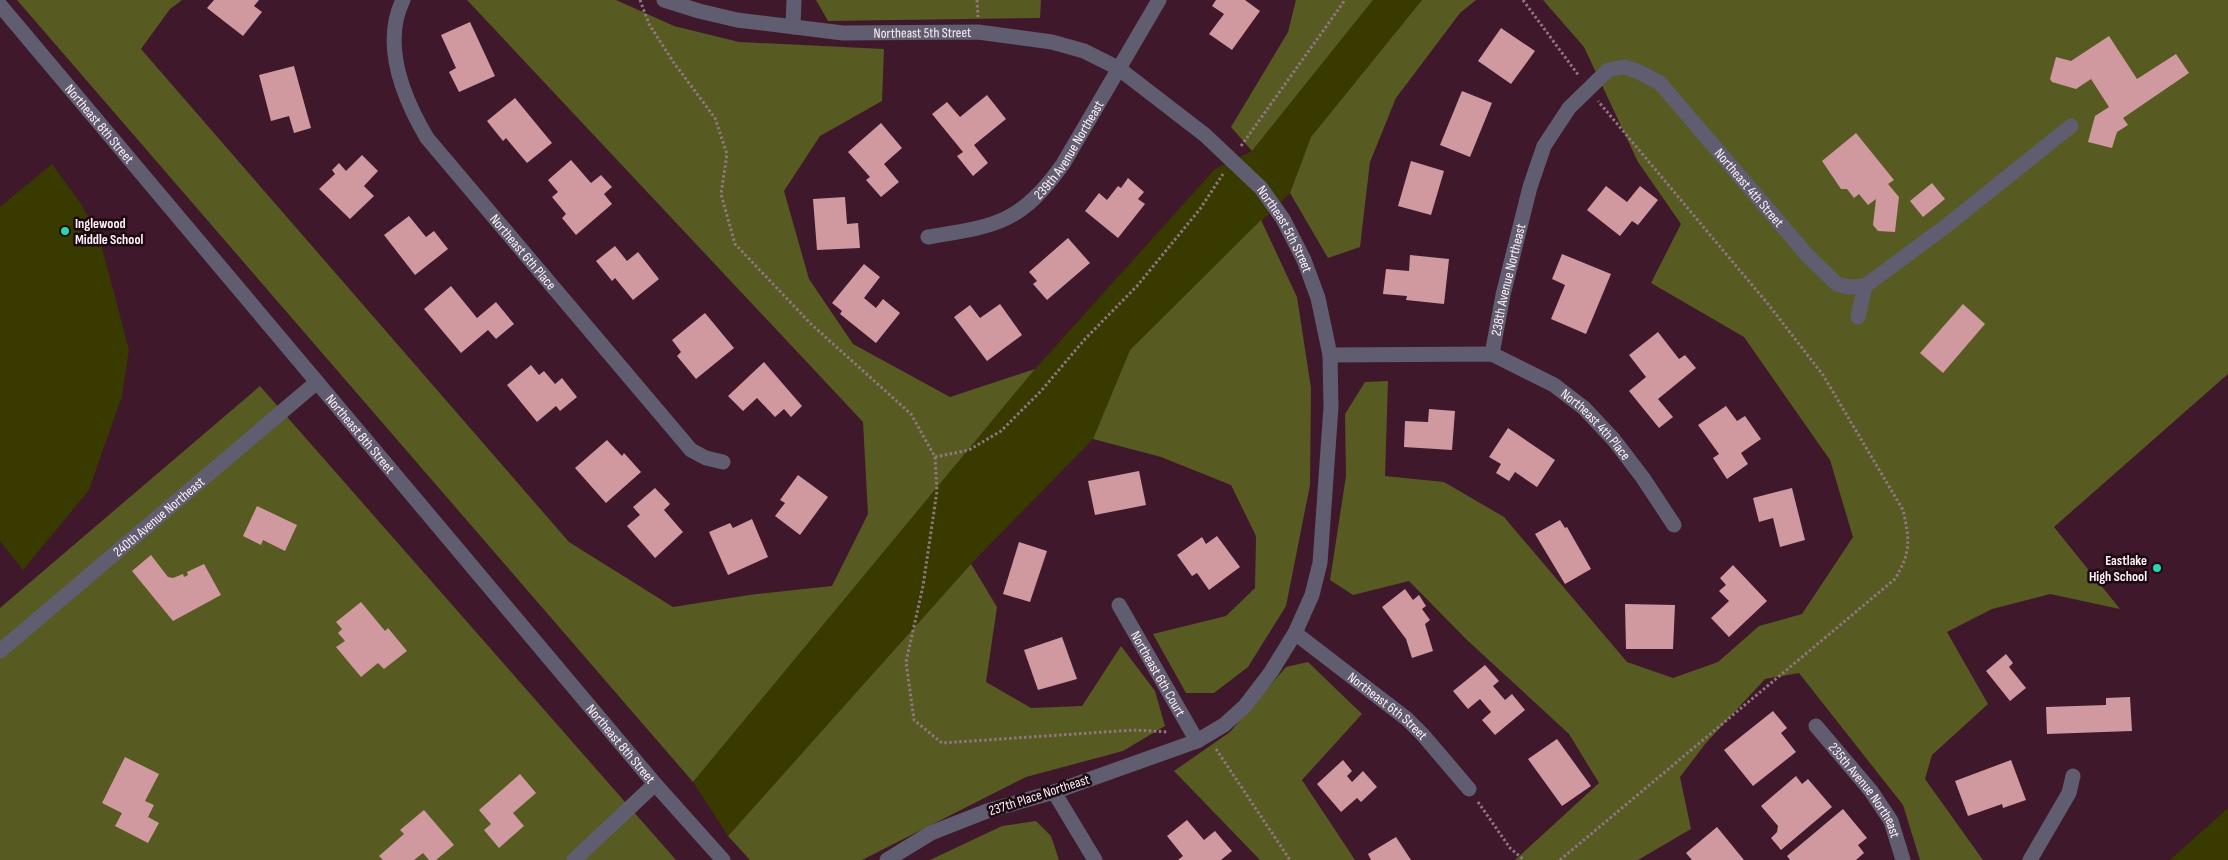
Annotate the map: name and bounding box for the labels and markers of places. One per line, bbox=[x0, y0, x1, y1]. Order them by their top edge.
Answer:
place label: Inglewood Middle School bbox=[75, 215, 144, 248]
marker: Inglewood Middle School bbox=[59, 225, 71, 237]
place label: Eastlake High School bbox=[2089, 552, 2147, 585]
marker: Eastlake High School bbox=[2151, 562, 2163, 574]

